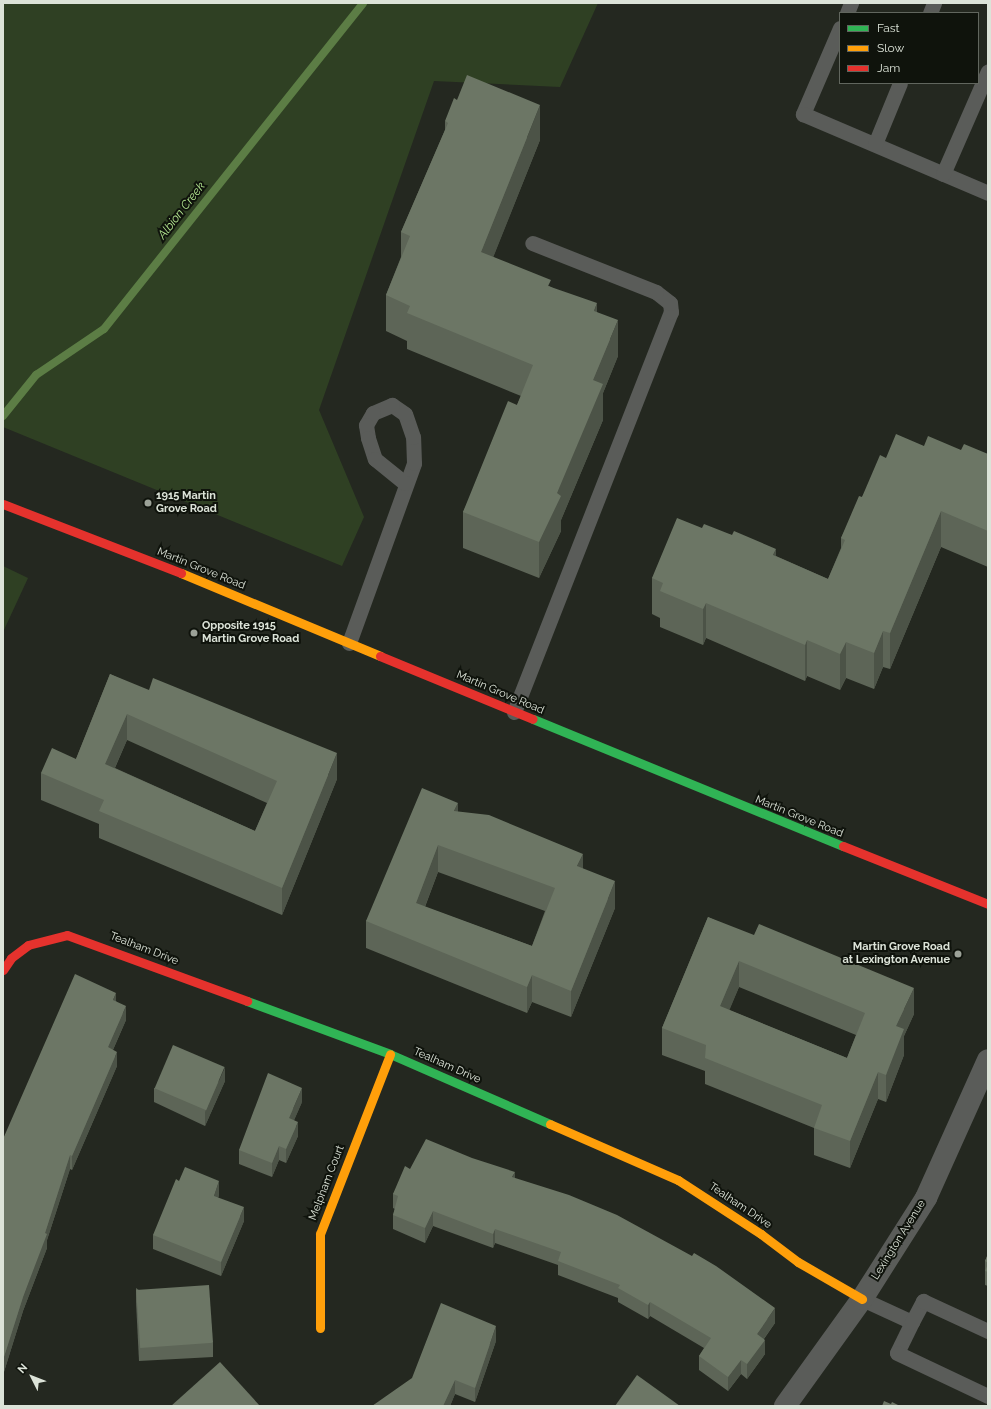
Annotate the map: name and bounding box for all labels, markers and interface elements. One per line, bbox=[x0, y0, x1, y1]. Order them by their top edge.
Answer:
legend bbox=[839, 12, 979, 84]
text: Fast bbox=[877, 21, 900, 35]
text: Slow bbox=[877, 41, 904, 55]
text: Jam bbox=[877, 61, 900, 75]
water label: Albion Creek bbox=[155, 180, 209, 242]
place label: 1915 Martin Grove Road bbox=[156, 490, 217, 516]
marker: 1915 Martin Grove Road bbox=[143, 498, 153, 508]
street label: Martin Grove Road bbox=[155, 545, 247, 593]
place label: Opposite 1915 Martin Grove Road bbox=[202, 620, 299, 646]
marker: Opposite 1915 Martin Grove Road bbox=[189, 628, 199, 638]
street label: Martin Grove Road bbox=[454, 669, 546, 717]
street label: Martin Grove Road bbox=[753, 793, 845, 841]
street label: Tealham Drive bbox=[108, 930, 180, 968]
place label: Martin Grove Road at Lexington Avenue bbox=[842, 941, 950, 967]
marker: Martin Grove Road at Lexington Avenue bbox=[953, 949, 963, 959]
street label: Tealham Drive bbox=[411, 1045, 483, 1087]
street label: Melpham Court bbox=[307, 1144, 347, 1222]
street label: Tealham Drive bbox=[706, 1180, 774, 1232]
street label: Lexington Avenue bbox=[869, 1198, 929, 1282]
north arrow bbox=[12, 1357, 52, 1397]
text: N bbox=[15, 1361, 30, 1376]

